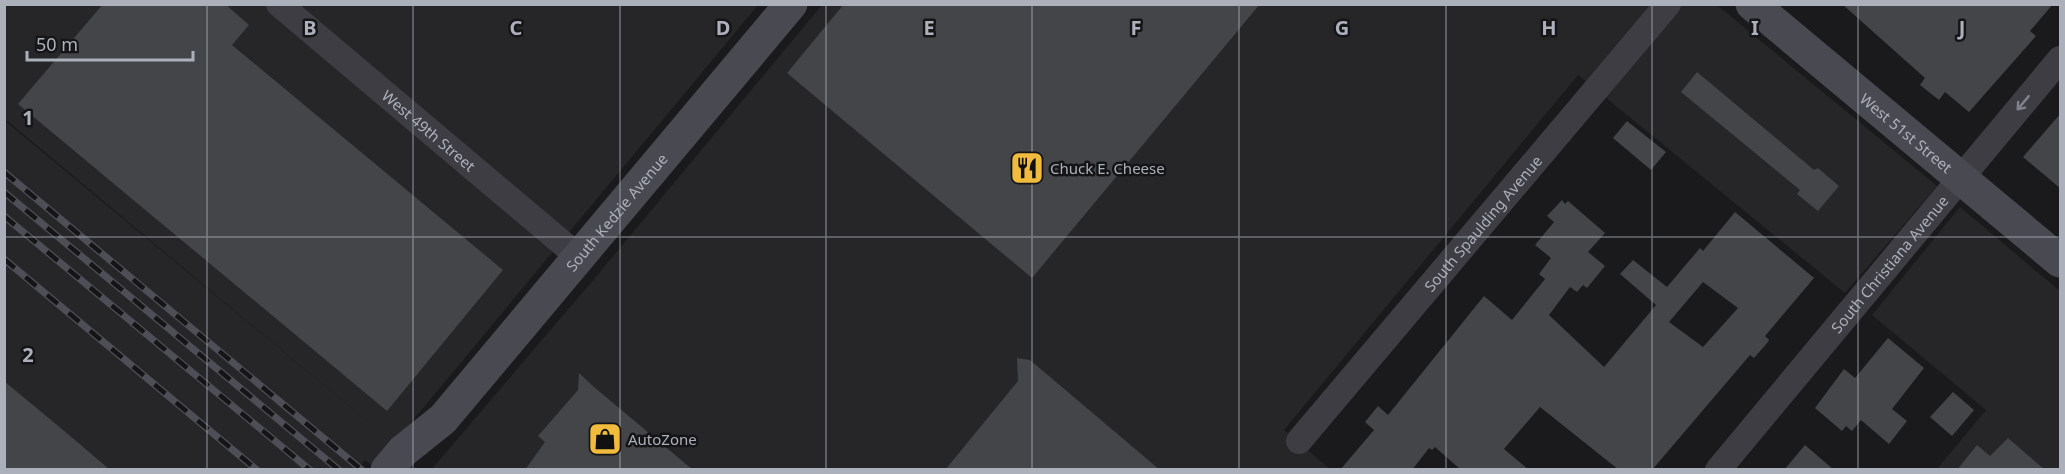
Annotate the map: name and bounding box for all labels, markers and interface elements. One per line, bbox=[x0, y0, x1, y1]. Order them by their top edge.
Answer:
text: B bbox=[303, 14, 317, 41]
text: C bbox=[510, 14, 523, 41]
text: D bbox=[716, 14, 730, 41]
text: E bbox=[923, 14, 935, 41]
text: F bbox=[1131, 14, 1141, 41]
text: G bbox=[1335, 14, 1349, 41]
text: H bbox=[1541, 14, 1557, 41]
text: I bbox=[1751, 14, 1759, 41]
text: J bbox=[1957, 14, 1965, 41]
scale bar bbox=[27, 24, 194, 62]
text: 50 m bbox=[36, 32, 78, 56]
street label: West 49th Street bbox=[378, 85, 480, 176]
street label: West 51st Street bbox=[1856, 88, 1957, 177]
one-way arrow bbox=[2017, 95, 2030, 111]
text: 1 bbox=[22, 104, 34, 131]
street label: South Kedzie Avenue bbox=[561, 149, 672, 275]
restaurant icon: Chuck E. Cheese bbox=[1009, 150, 1045, 186]
street label: South Spaulding Avenue bbox=[1420, 151, 1546, 296]
place label: Chuck E. Cheese bbox=[1050, 158, 1165, 178]
street label: South Christiana Avenue bbox=[1826, 191, 1953, 337]
text: 2 bbox=[22, 341, 34, 368]
shop icon: AutoZone bbox=[587, 421, 623, 457]
place label: AutoZone bbox=[628, 429, 697, 449]

